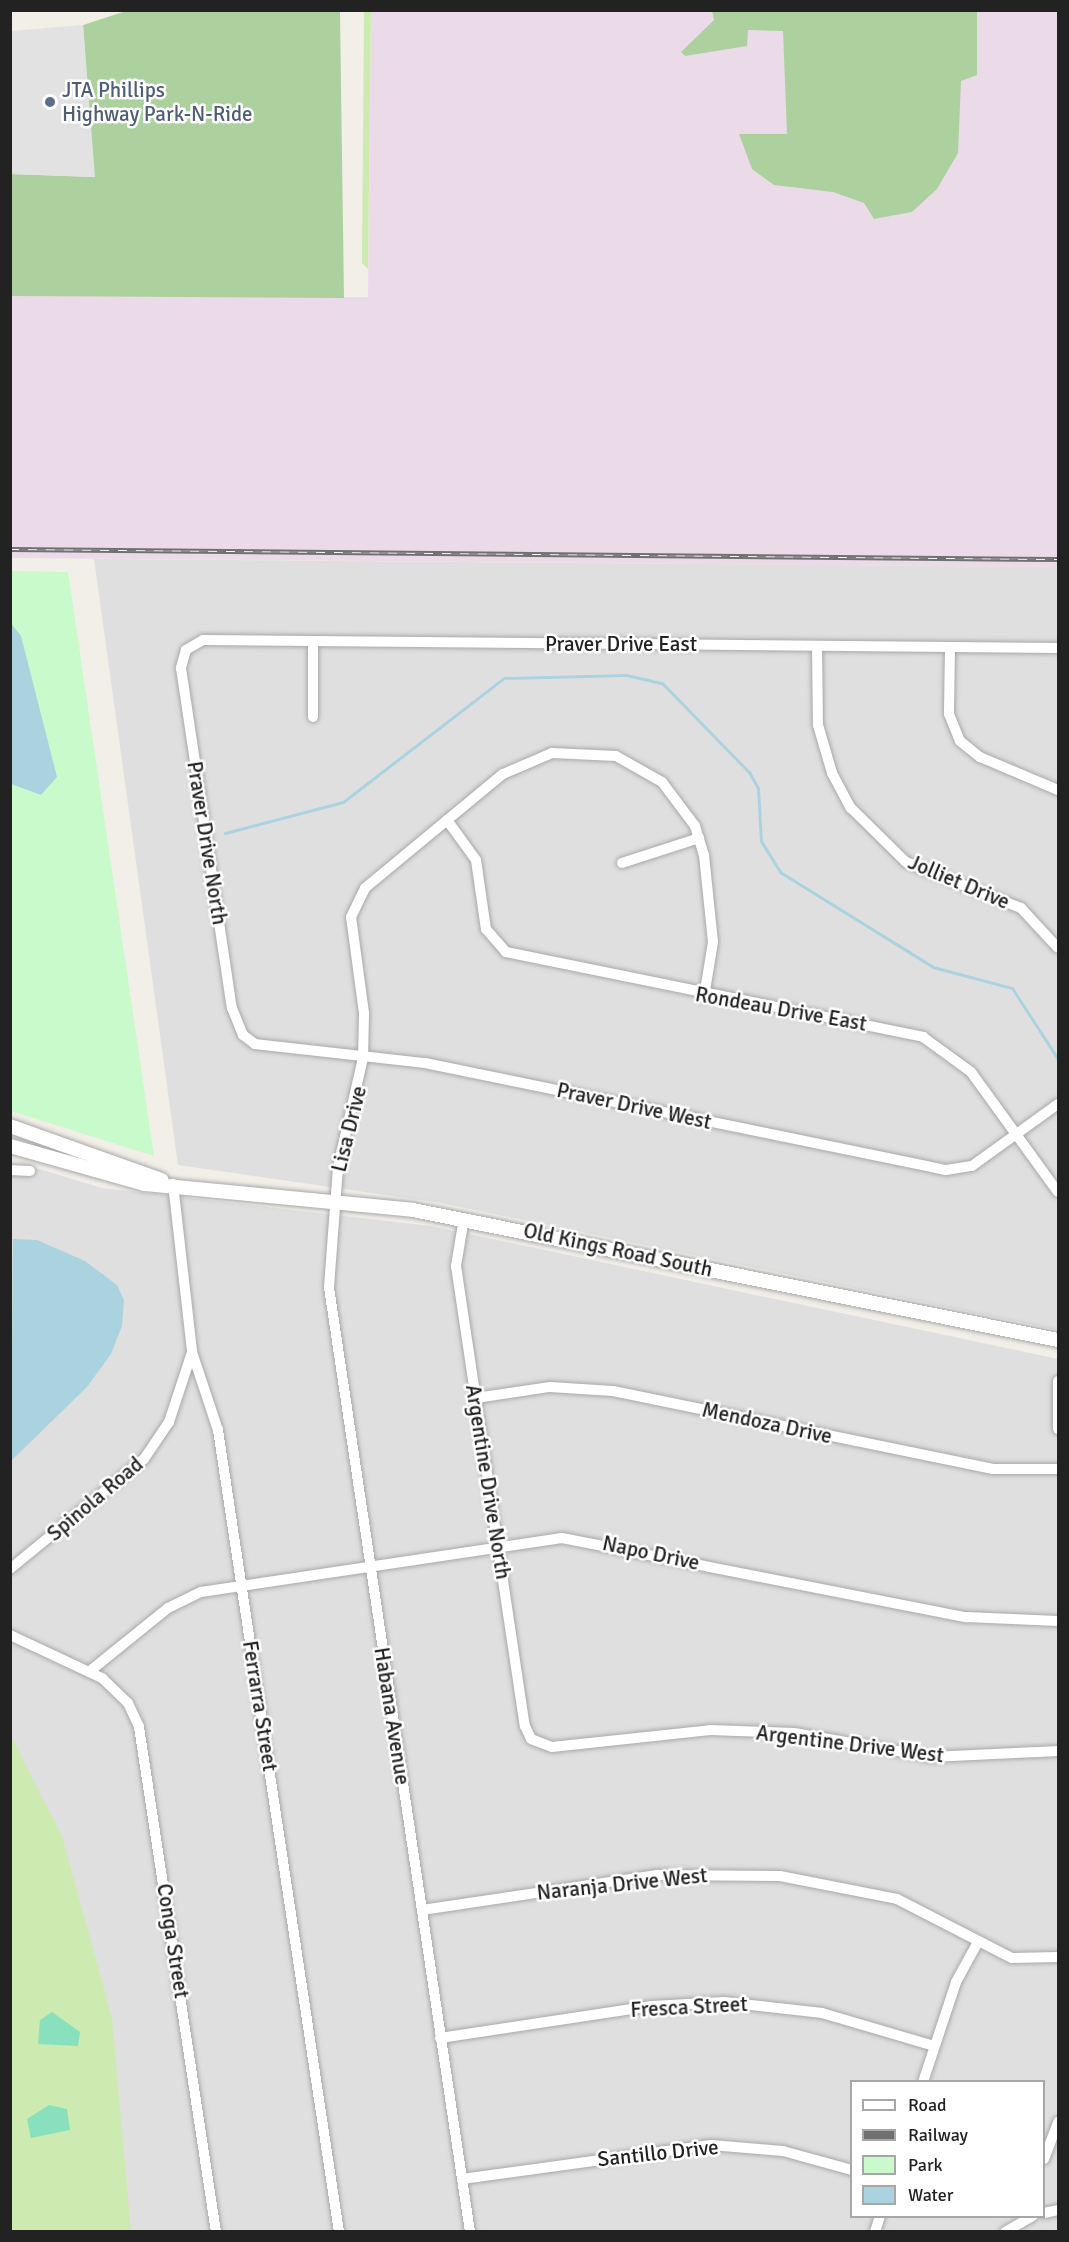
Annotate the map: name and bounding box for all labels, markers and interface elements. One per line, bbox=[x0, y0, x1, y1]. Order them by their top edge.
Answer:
place label: JTA Phillips Highway Park-N-Ride bbox=[62, 77, 253, 127]
marker: JTA Phillips Highway Park-N-Ride bbox=[43, 95, 57, 109]
street label: Praver Drive East bbox=[545, 631, 697, 657]
street label: Praver Drive North bbox=[182, 759, 232, 927]
street label: Jolliet Drive bbox=[905, 849, 1013, 915]
street label: Rondeau Drive East bbox=[693, 982, 869, 1036]
street label: Praver Drive West bbox=[554, 1077, 714, 1135]
street label: Lisa Drive bbox=[326, 1083, 372, 1175]
street label: Old Kings Road South bbox=[521, 1218, 715, 1282]
street label: Argentine Drive North bbox=[460, 1383, 516, 1581]
street label: Mendoza Drive bbox=[700, 1397, 834, 1449]
street label: Spinola Road bbox=[42, 1452, 148, 1546]
street label: Napo Drive bbox=[600, 1530, 702, 1576]
street label: Ferrarra Street bbox=[237, 1639, 283, 1773]
street label: Habana Avenue bbox=[369, 1645, 415, 1787]
street label: Argentine Drive West bbox=[755, 1720, 945, 1768]
street label: Naranja Drive West bbox=[535, 1863, 709, 1905]
street label: Conga Street bbox=[151, 1882, 195, 2000]
street label: Fresca Street bbox=[630, 1991, 748, 2023]
legend bbox=[850, 2080, 1045, 2218]
text: Road bbox=[908, 2094, 947, 2116]
text: Railway bbox=[908, 2124, 968, 2146]
street label: Santillo Drive bbox=[596, 2134, 720, 2172]
text: Park bbox=[908, 2154, 943, 2176]
text: Water bbox=[908, 2184, 953, 2206]

